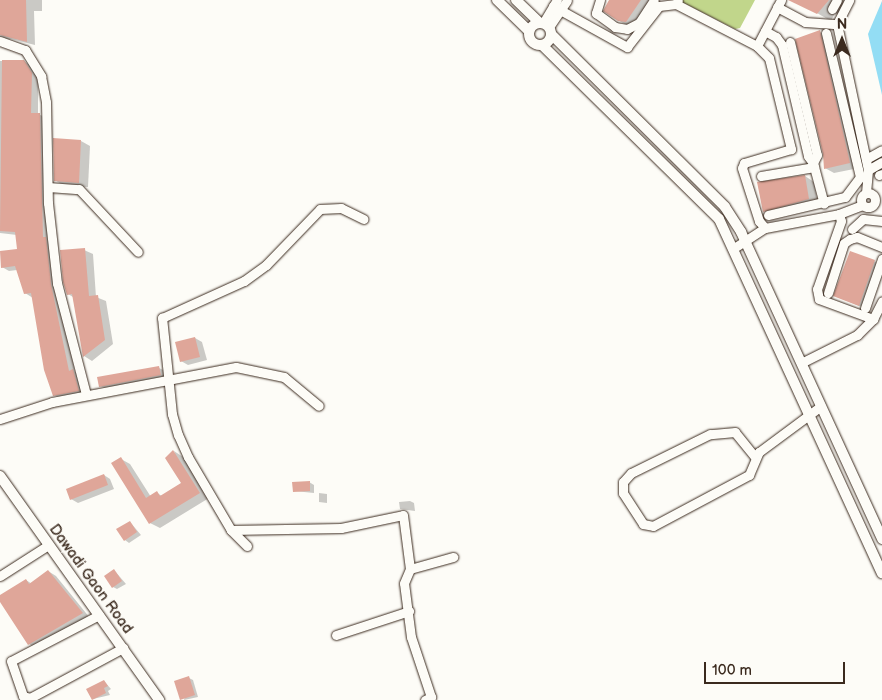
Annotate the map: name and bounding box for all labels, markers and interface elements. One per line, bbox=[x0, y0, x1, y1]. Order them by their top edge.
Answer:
north arrow bbox=[817, 15, 867, 65]
text: N bbox=[837, 16, 847, 33]
street label: Dawadi Gaon Road bbox=[45, 521, 137, 637]
scale bar bbox=[707, 652, 848, 684]
text: 100 m bbox=[712, 661, 752, 680]

